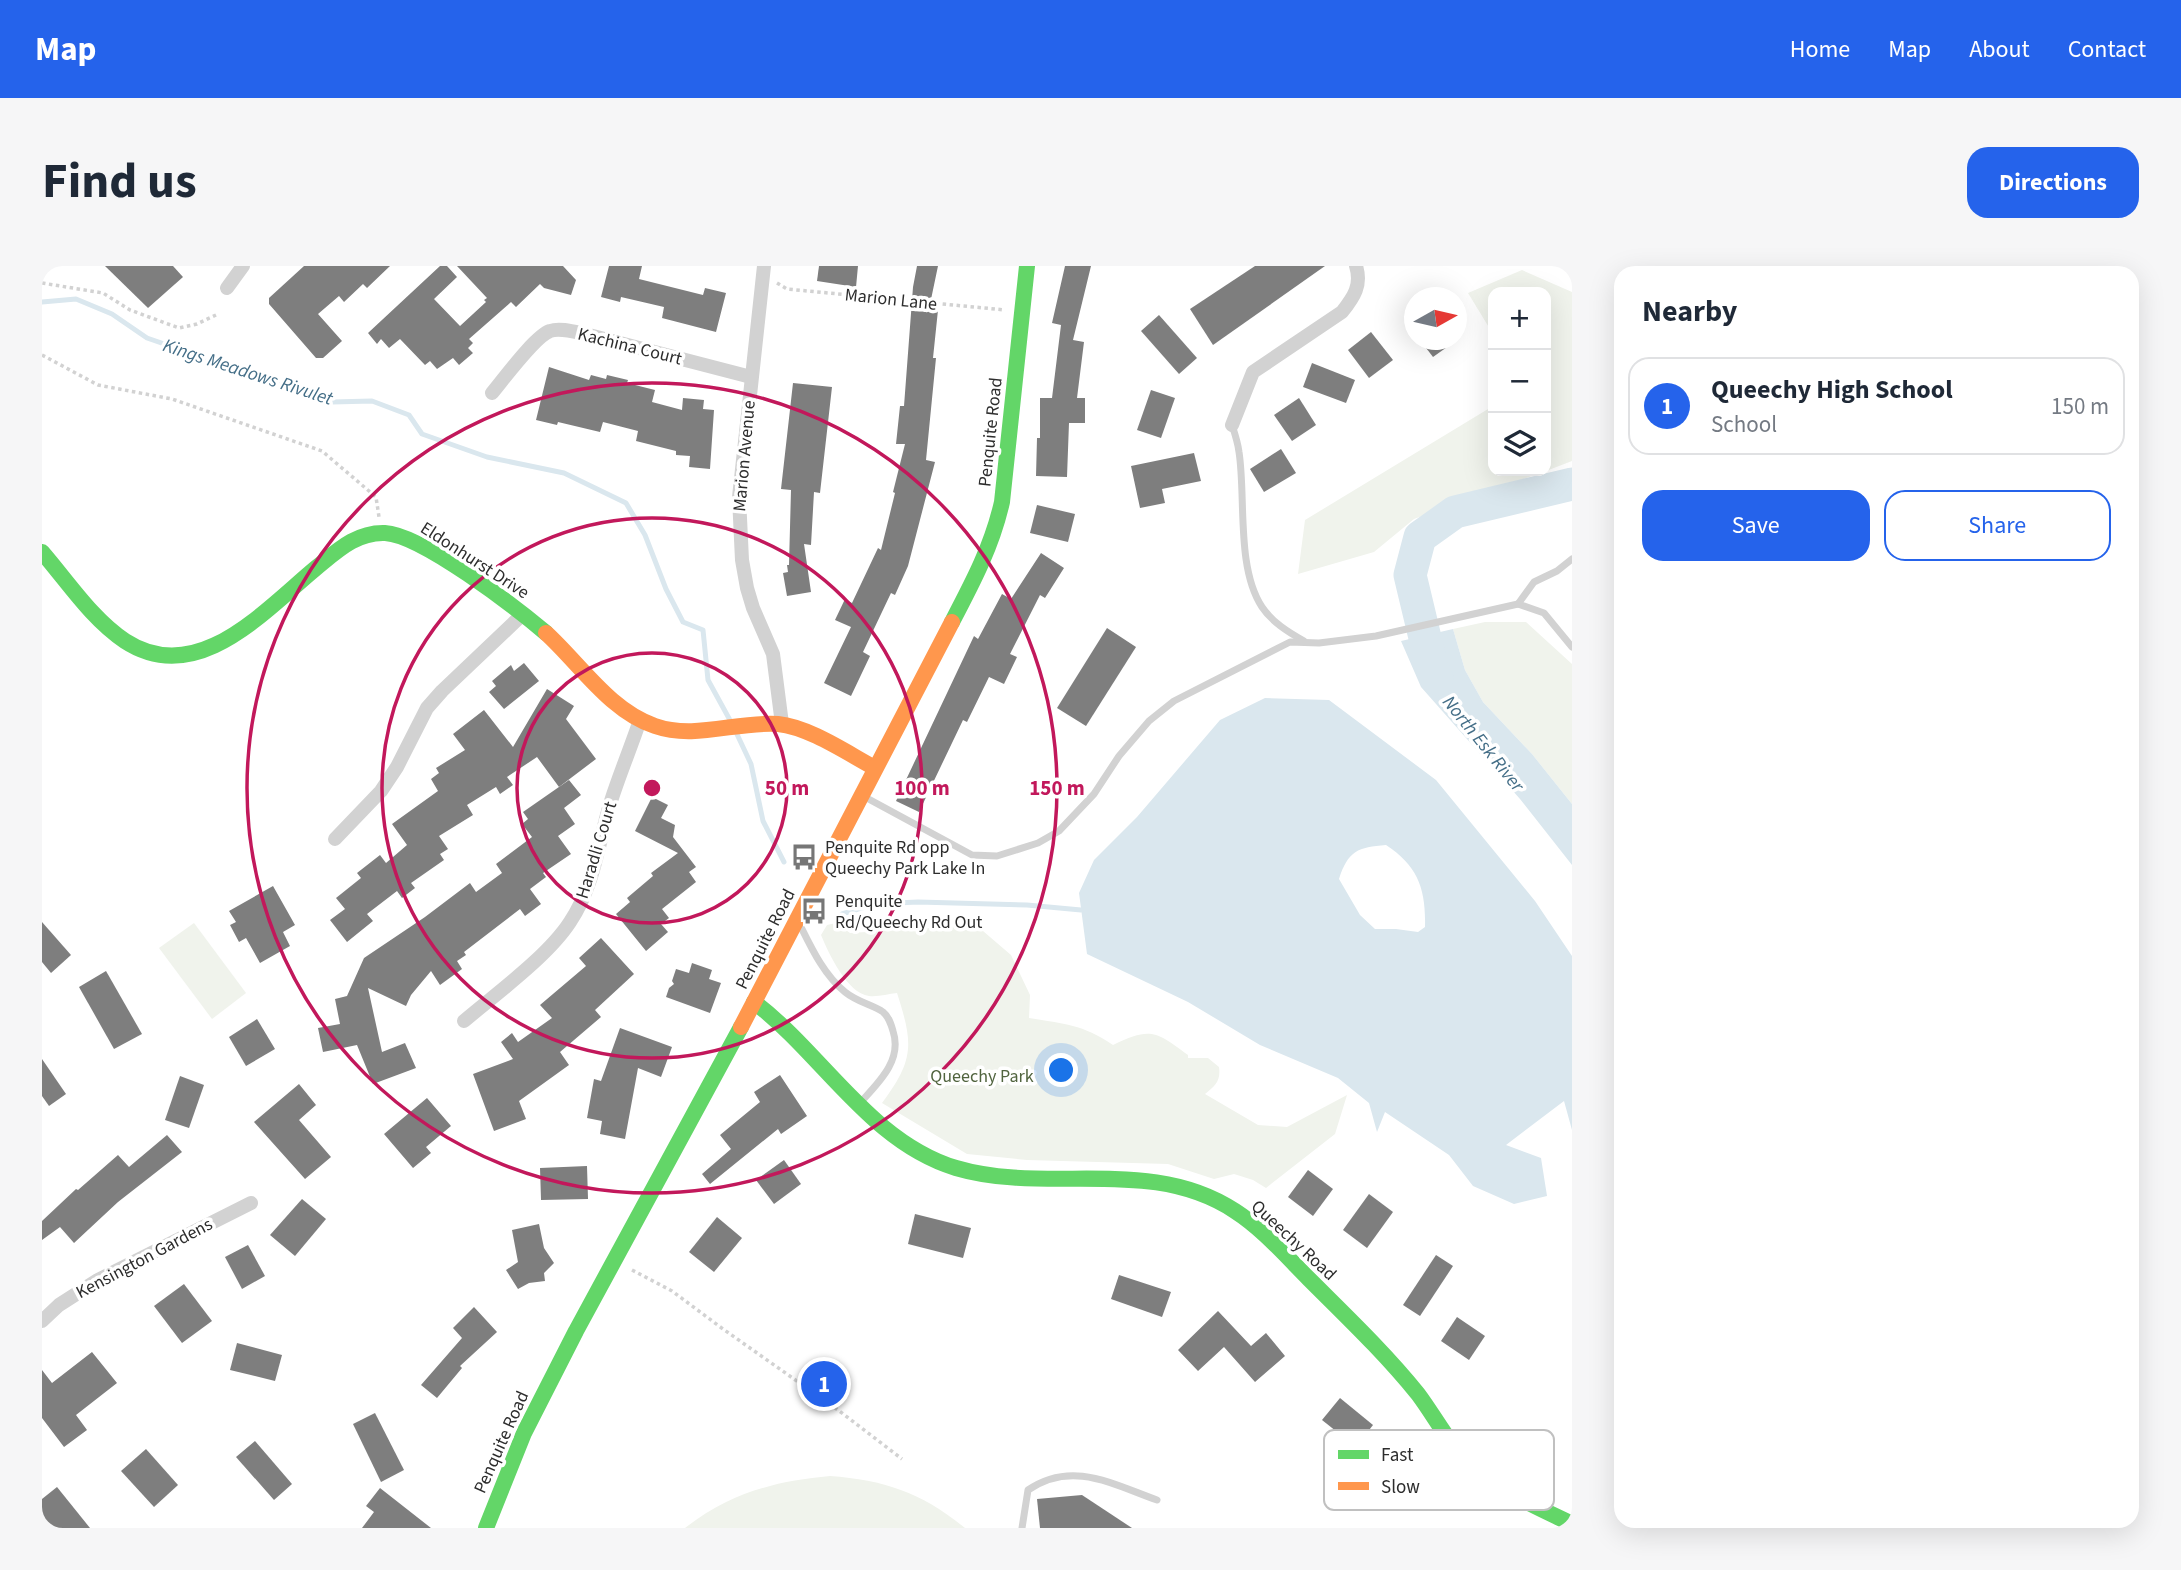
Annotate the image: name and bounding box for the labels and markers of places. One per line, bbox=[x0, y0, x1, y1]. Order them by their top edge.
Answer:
centre of rings bbox=[640, 776, 664, 800]
place label: Penquite Rd opp Queechy Park Lake In bbox=[825, 835, 985, 881]
bus stop icon: Penquite Rd opp Queechy Park Lake In bbox=[789, 842, 819, 872]
place label: Penquite Rd/Queechy Rd Out bbox=[835, 889, 982, 935]
bus stop icon: Penquite Rd/Queechy Rd Out bbox=[799, 896, 829, 926]
pin: 1 bbox=[801, 1358, 847, 1410]

